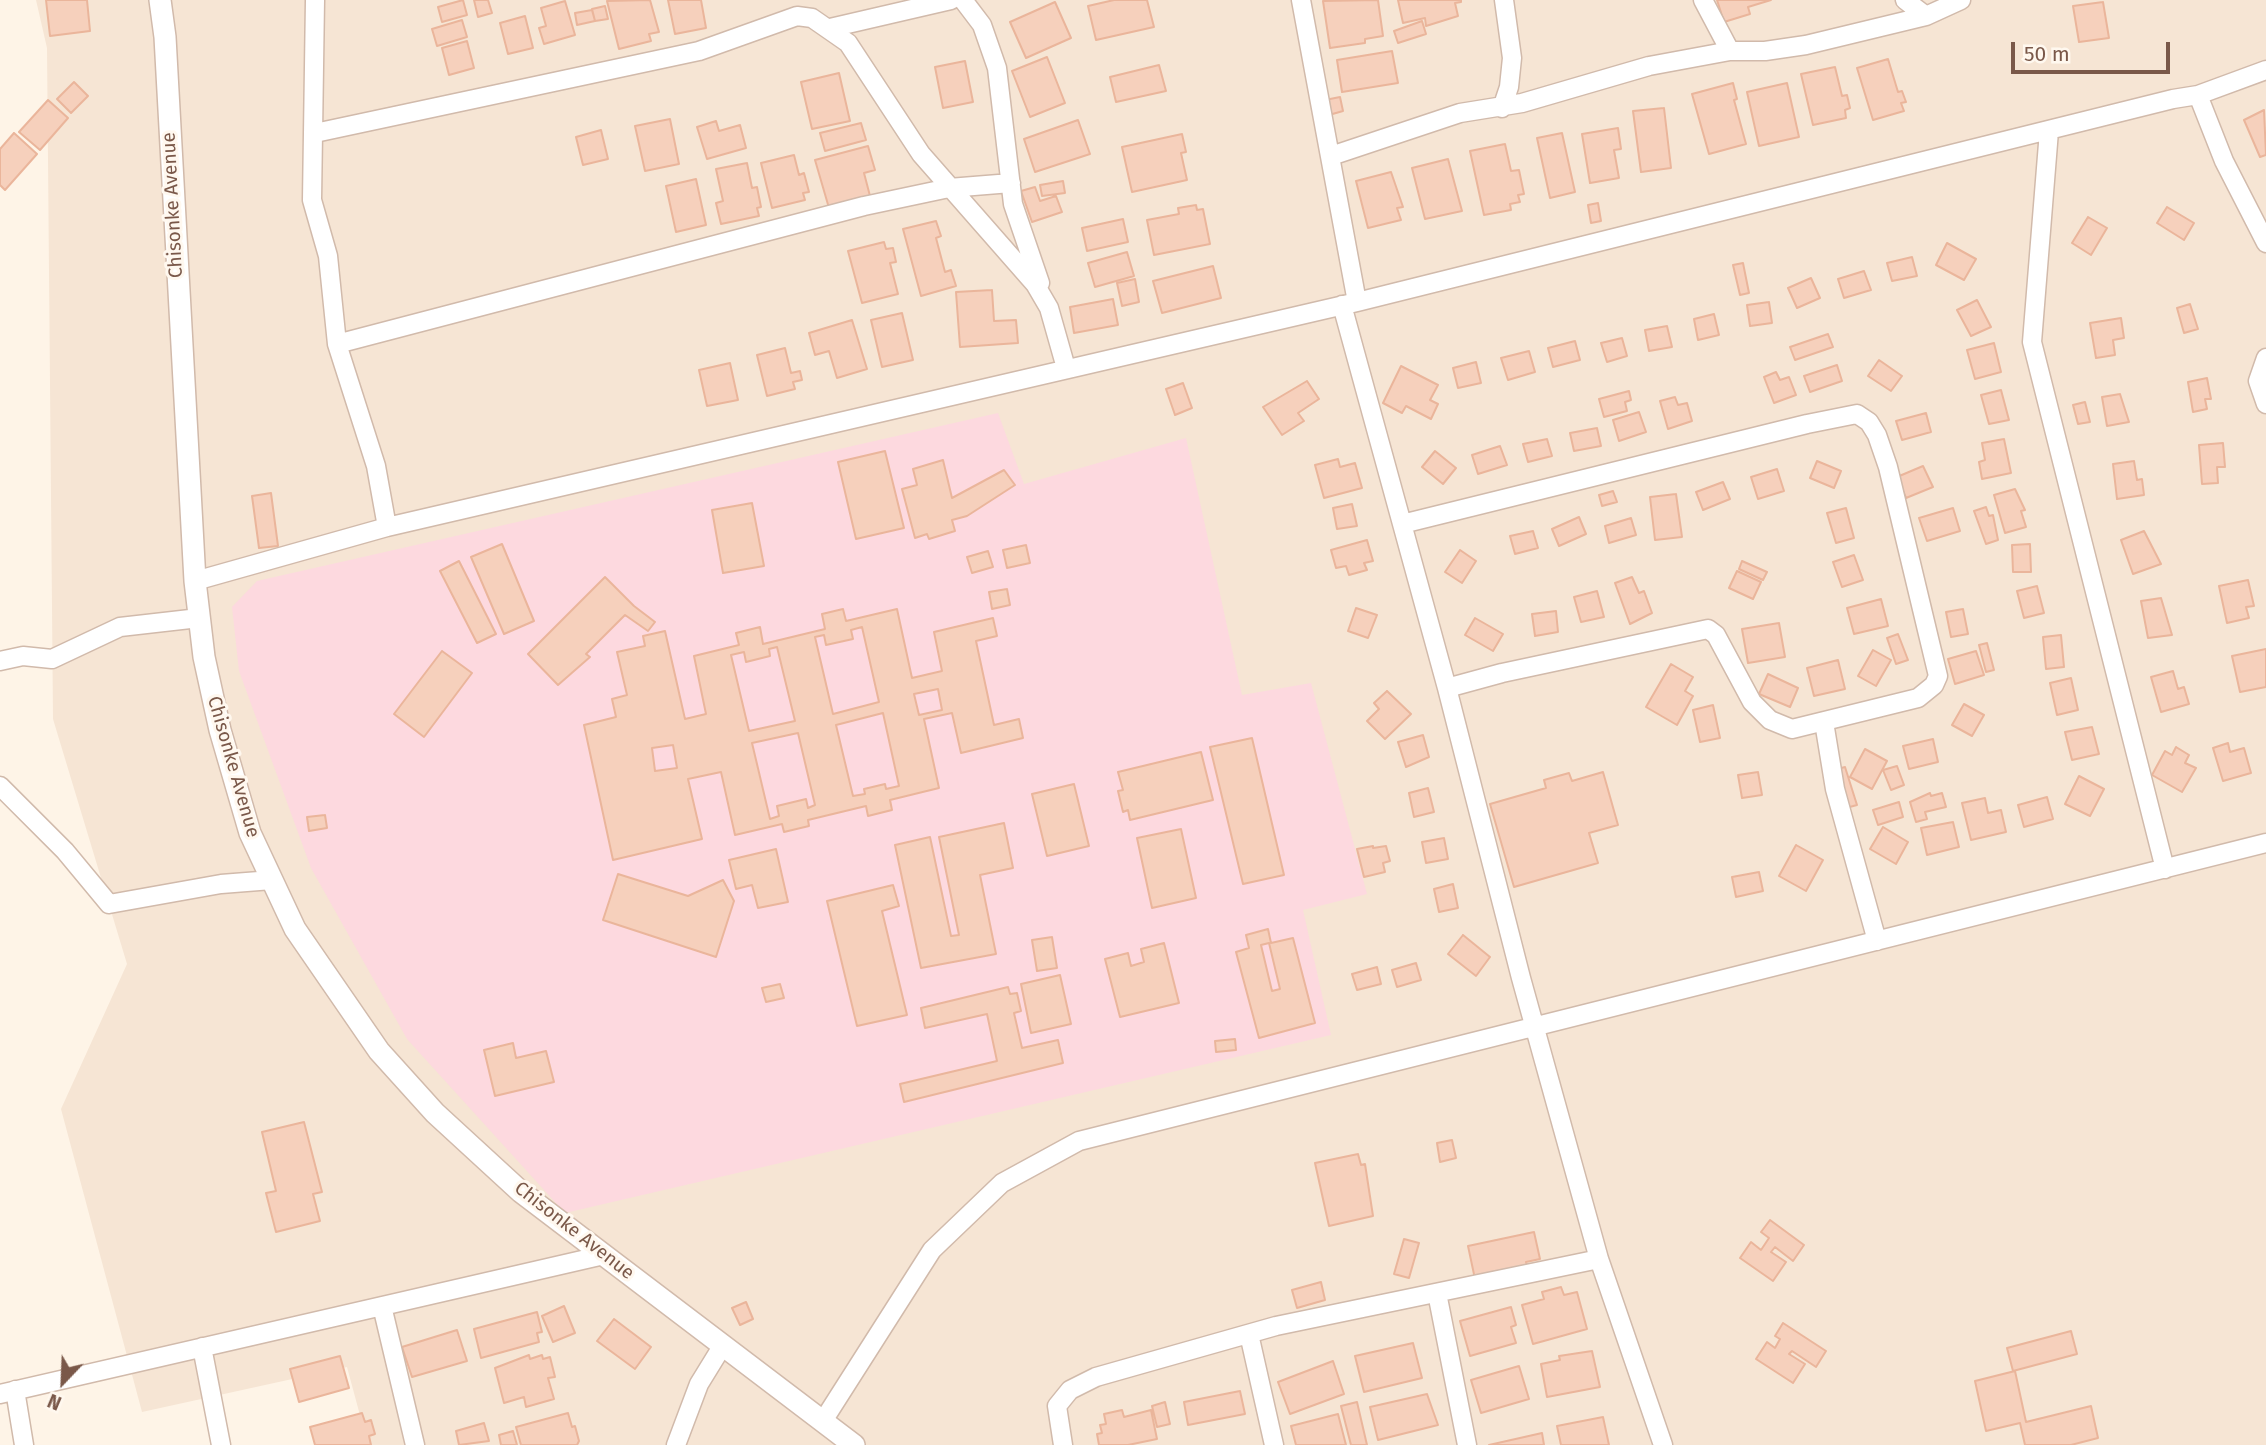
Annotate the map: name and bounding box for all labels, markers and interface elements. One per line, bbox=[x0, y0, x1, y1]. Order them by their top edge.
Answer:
scale bar bbox=[2014, 28, 2173, 72]
text: 50 m bbox=[2024, 41, 2070, 67]
street label: Chisonke Avenue bbox=[158, 131, 188, 279]
street label: Chisonke Avenue bbox=[202, 694, 264, 840]
street label: Chisonke Avenue bbox=[509, 1177, 639, 1285]
north arrow bbox=[28, 1347, 98, 1417]
text: N bbox=[44, 1389, 65, 1415]

